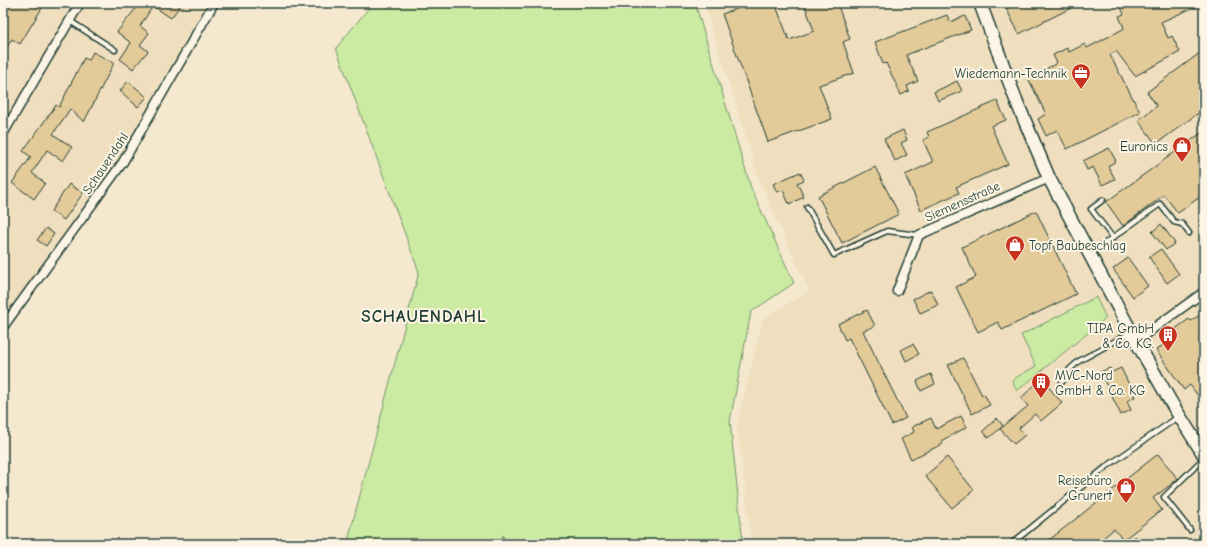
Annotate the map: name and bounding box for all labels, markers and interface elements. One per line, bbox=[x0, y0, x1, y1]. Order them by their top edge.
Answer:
office icon: Wiedemann-Technik bbox=[1070, 62, 1092, 90]
place label: Wiedemann-Technik bbox=[955, 66, 1068, 81]
street label: Schauendahl bbox=[79, 130, 131, 197]
shop icon: Euronics bbox=[1171, 135, 1193, 163]
place label: Euronics bbox=[1120, 139, 1168, 154]
street label: Siemensstraße bbox=[922, 178, 1003, 225]
shop icon: Topf Baubeschlag bbox=[1004, 234, 1026, 262]
place label: Topf Baubeschlag bbox=[1029, 238, 1126, 253]
district label: SCHAUENDAHL bbox=[361, 307, 487, 326]
place label: TIPA GmbH & Co. KG. bbox=[1087, 321, 1154, 351]
building icon: TIPA GmbH & Co. KG. bbox=[1157, 324, 1179, 352]
place label: MVC-Nord GmbH & Co. KG bbox=[1055, 368, 1145, 398]
building icon: MVC-Nord GmbH & Co. KG bbox=[1030, 371, 1052, 399]
place label: Reisebüro Grunert bbox=[1058, 473, 1113, 503]
shop icon: Reisebüro Grunert bbox=[1115, 476, 1137, 504]

